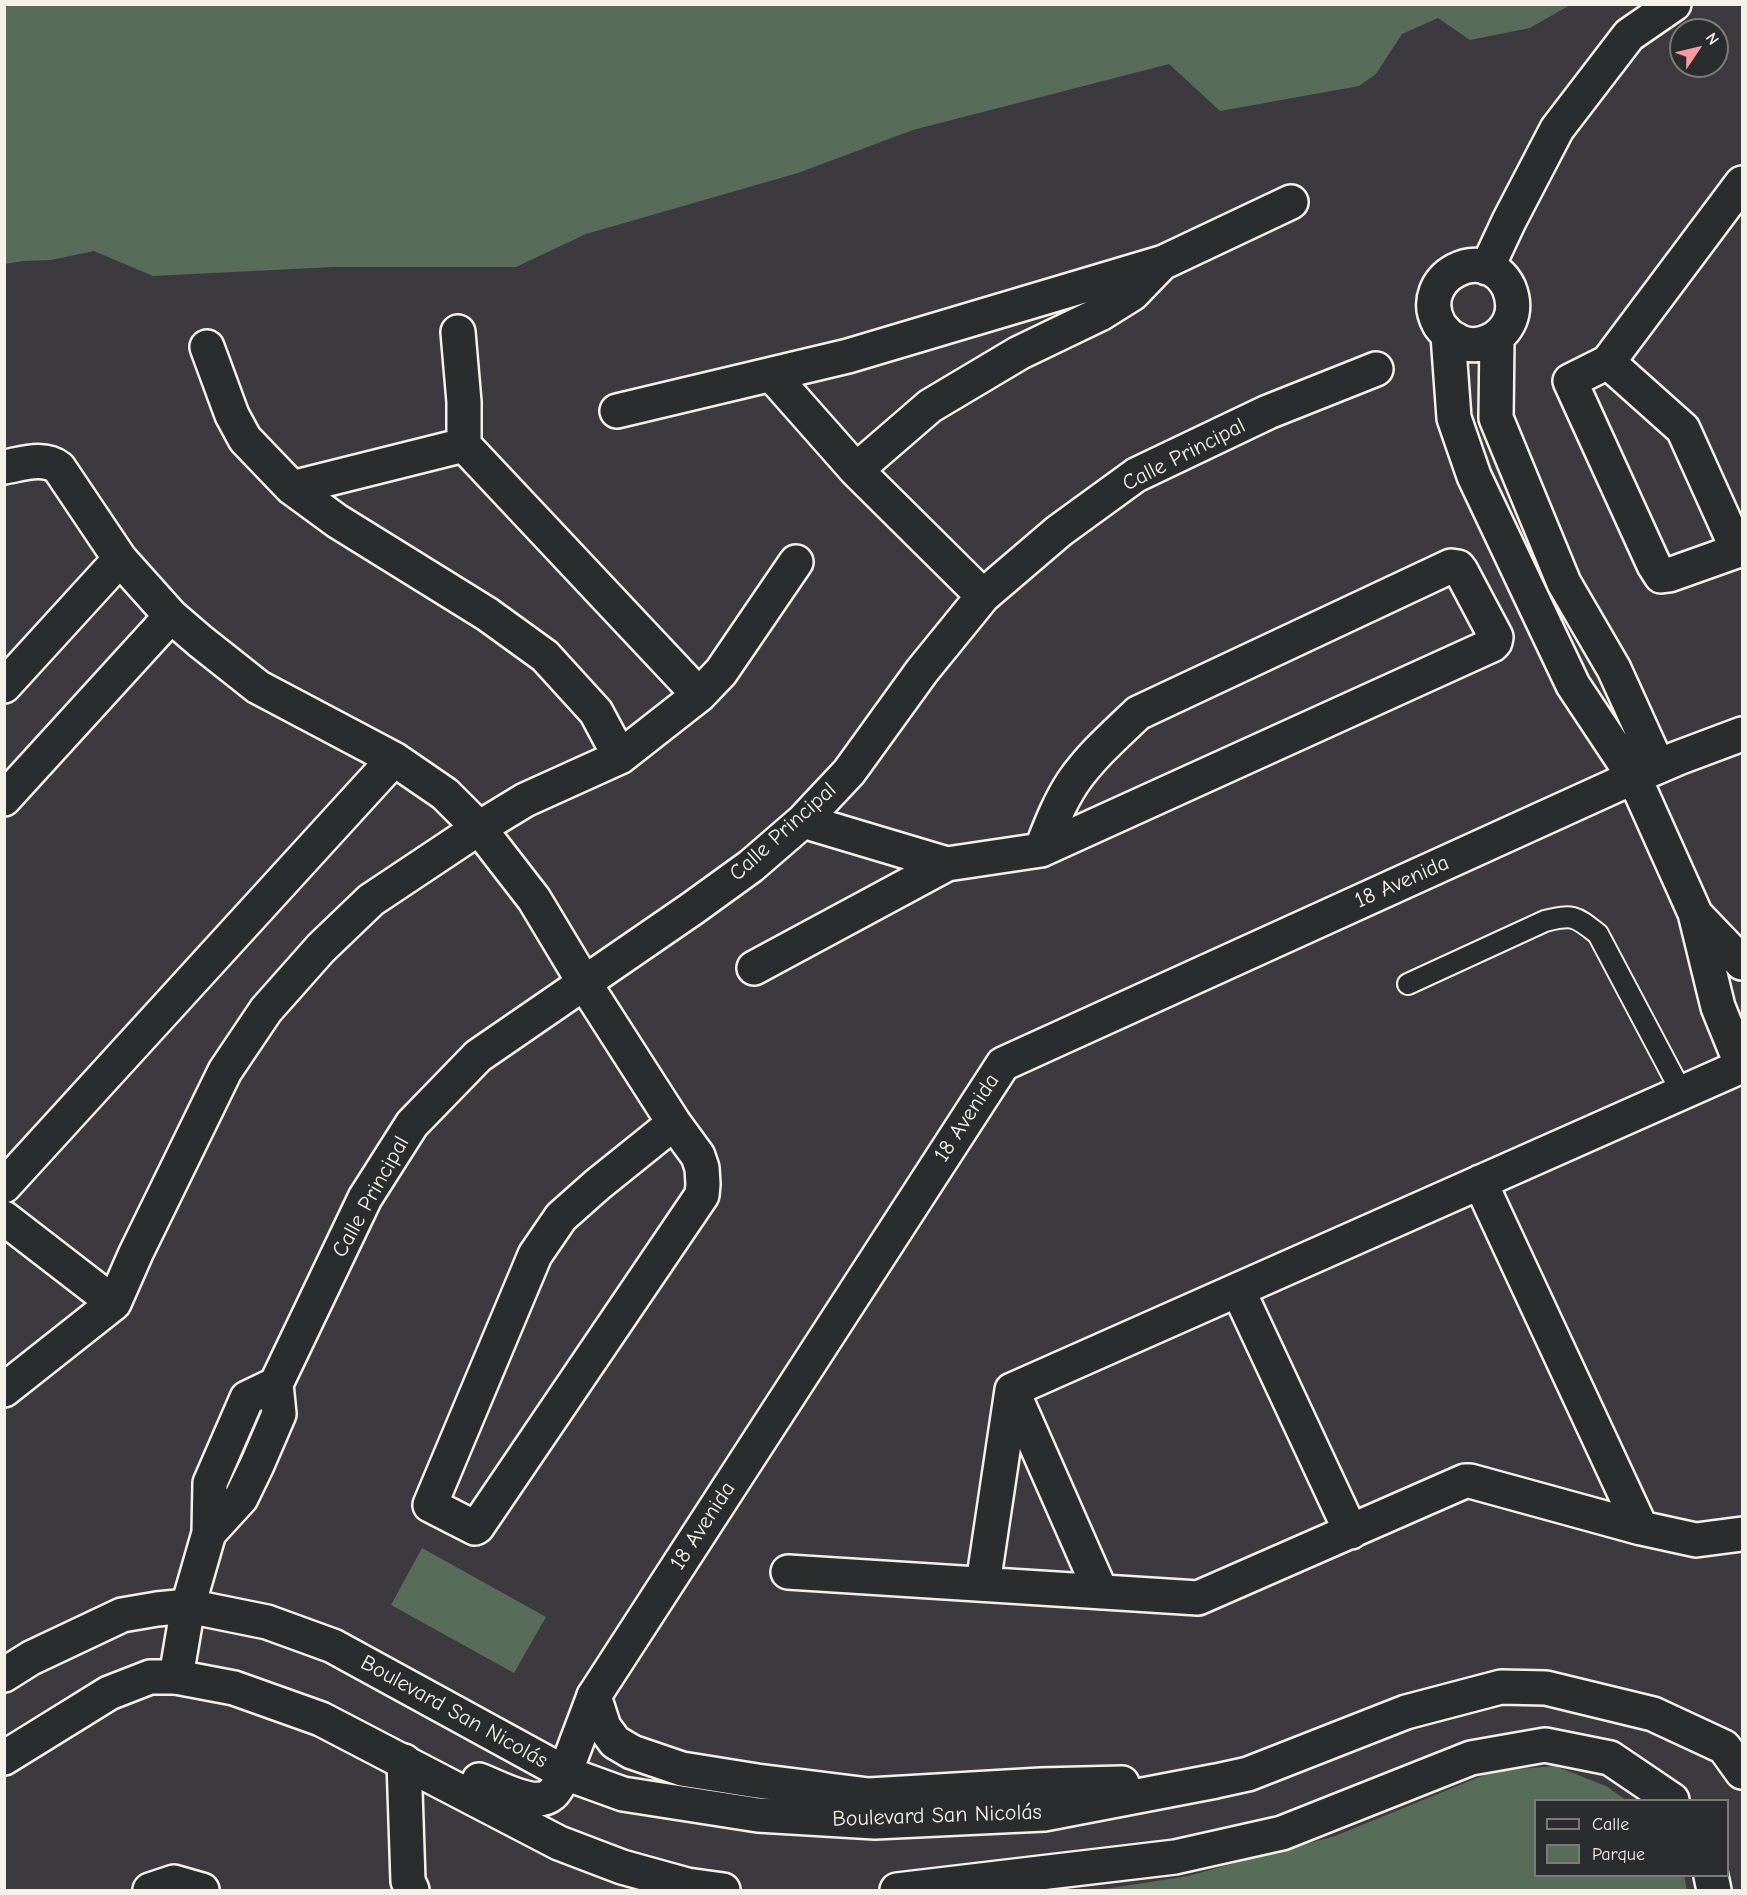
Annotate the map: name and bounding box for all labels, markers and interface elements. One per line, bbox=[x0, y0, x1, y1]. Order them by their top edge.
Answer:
north arrow bbox=[1669, 18, 1729, 78]
text: N bbox=[1702, 29, 1722, 48]
street label: Calle Principal bbox=[1118, 413, 1250, 497]
street label: Calle Principal bbox=[724, 777, 842, 887]
street label: 18 Avenida bbox=[1351, 850, 1453, 914]
street label: 18 Avenida bbox=[929, 1069, 1005, 1167]
street label: Calle Principal bbox=[327, 1132, 415, 1262]
street label: 18 Avenida bbox=[665, 1477, 741, 1575]
street label: Boulevard San Nicolás bbox=[356, 1650, 552, 1774]
street label: Boulevard San Nicolás bbox=[832, 1799, 1042, 1833]
legend bbox=[1534, 1799, 1729, 1877]
text: Calle bbox=[1592, 1814, 1629, 1835]
text: Parque bbox=[1592, 1844, 1645, 1865]

